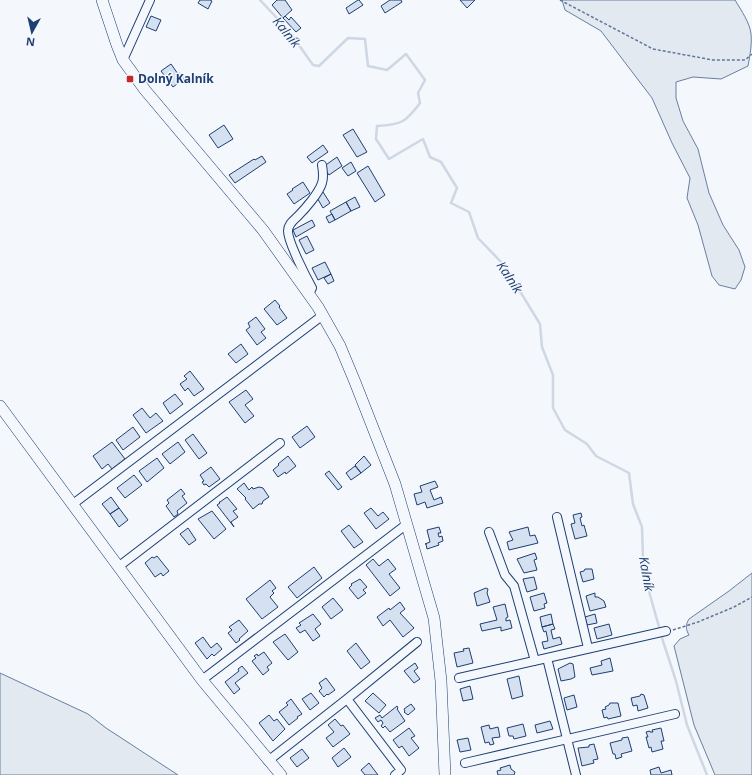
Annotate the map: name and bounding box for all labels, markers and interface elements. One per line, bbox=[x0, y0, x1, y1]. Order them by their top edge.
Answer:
north arrow bbox=[12, 12, 52, 52]
water label: Kalník bbox=[269, 13, 305, 52]
text: N bbox=[25, 34, 36, 50]
place label: Dolný Kalník bbox=[138, 70, 214, 87]
marker: Dolný Kalník bbox=[125, 74, 135, 84]
water label: Kalník bbox=[493, 257, 528, 297]
water label: Kalník bbox=[635, 555, 659, 593]

